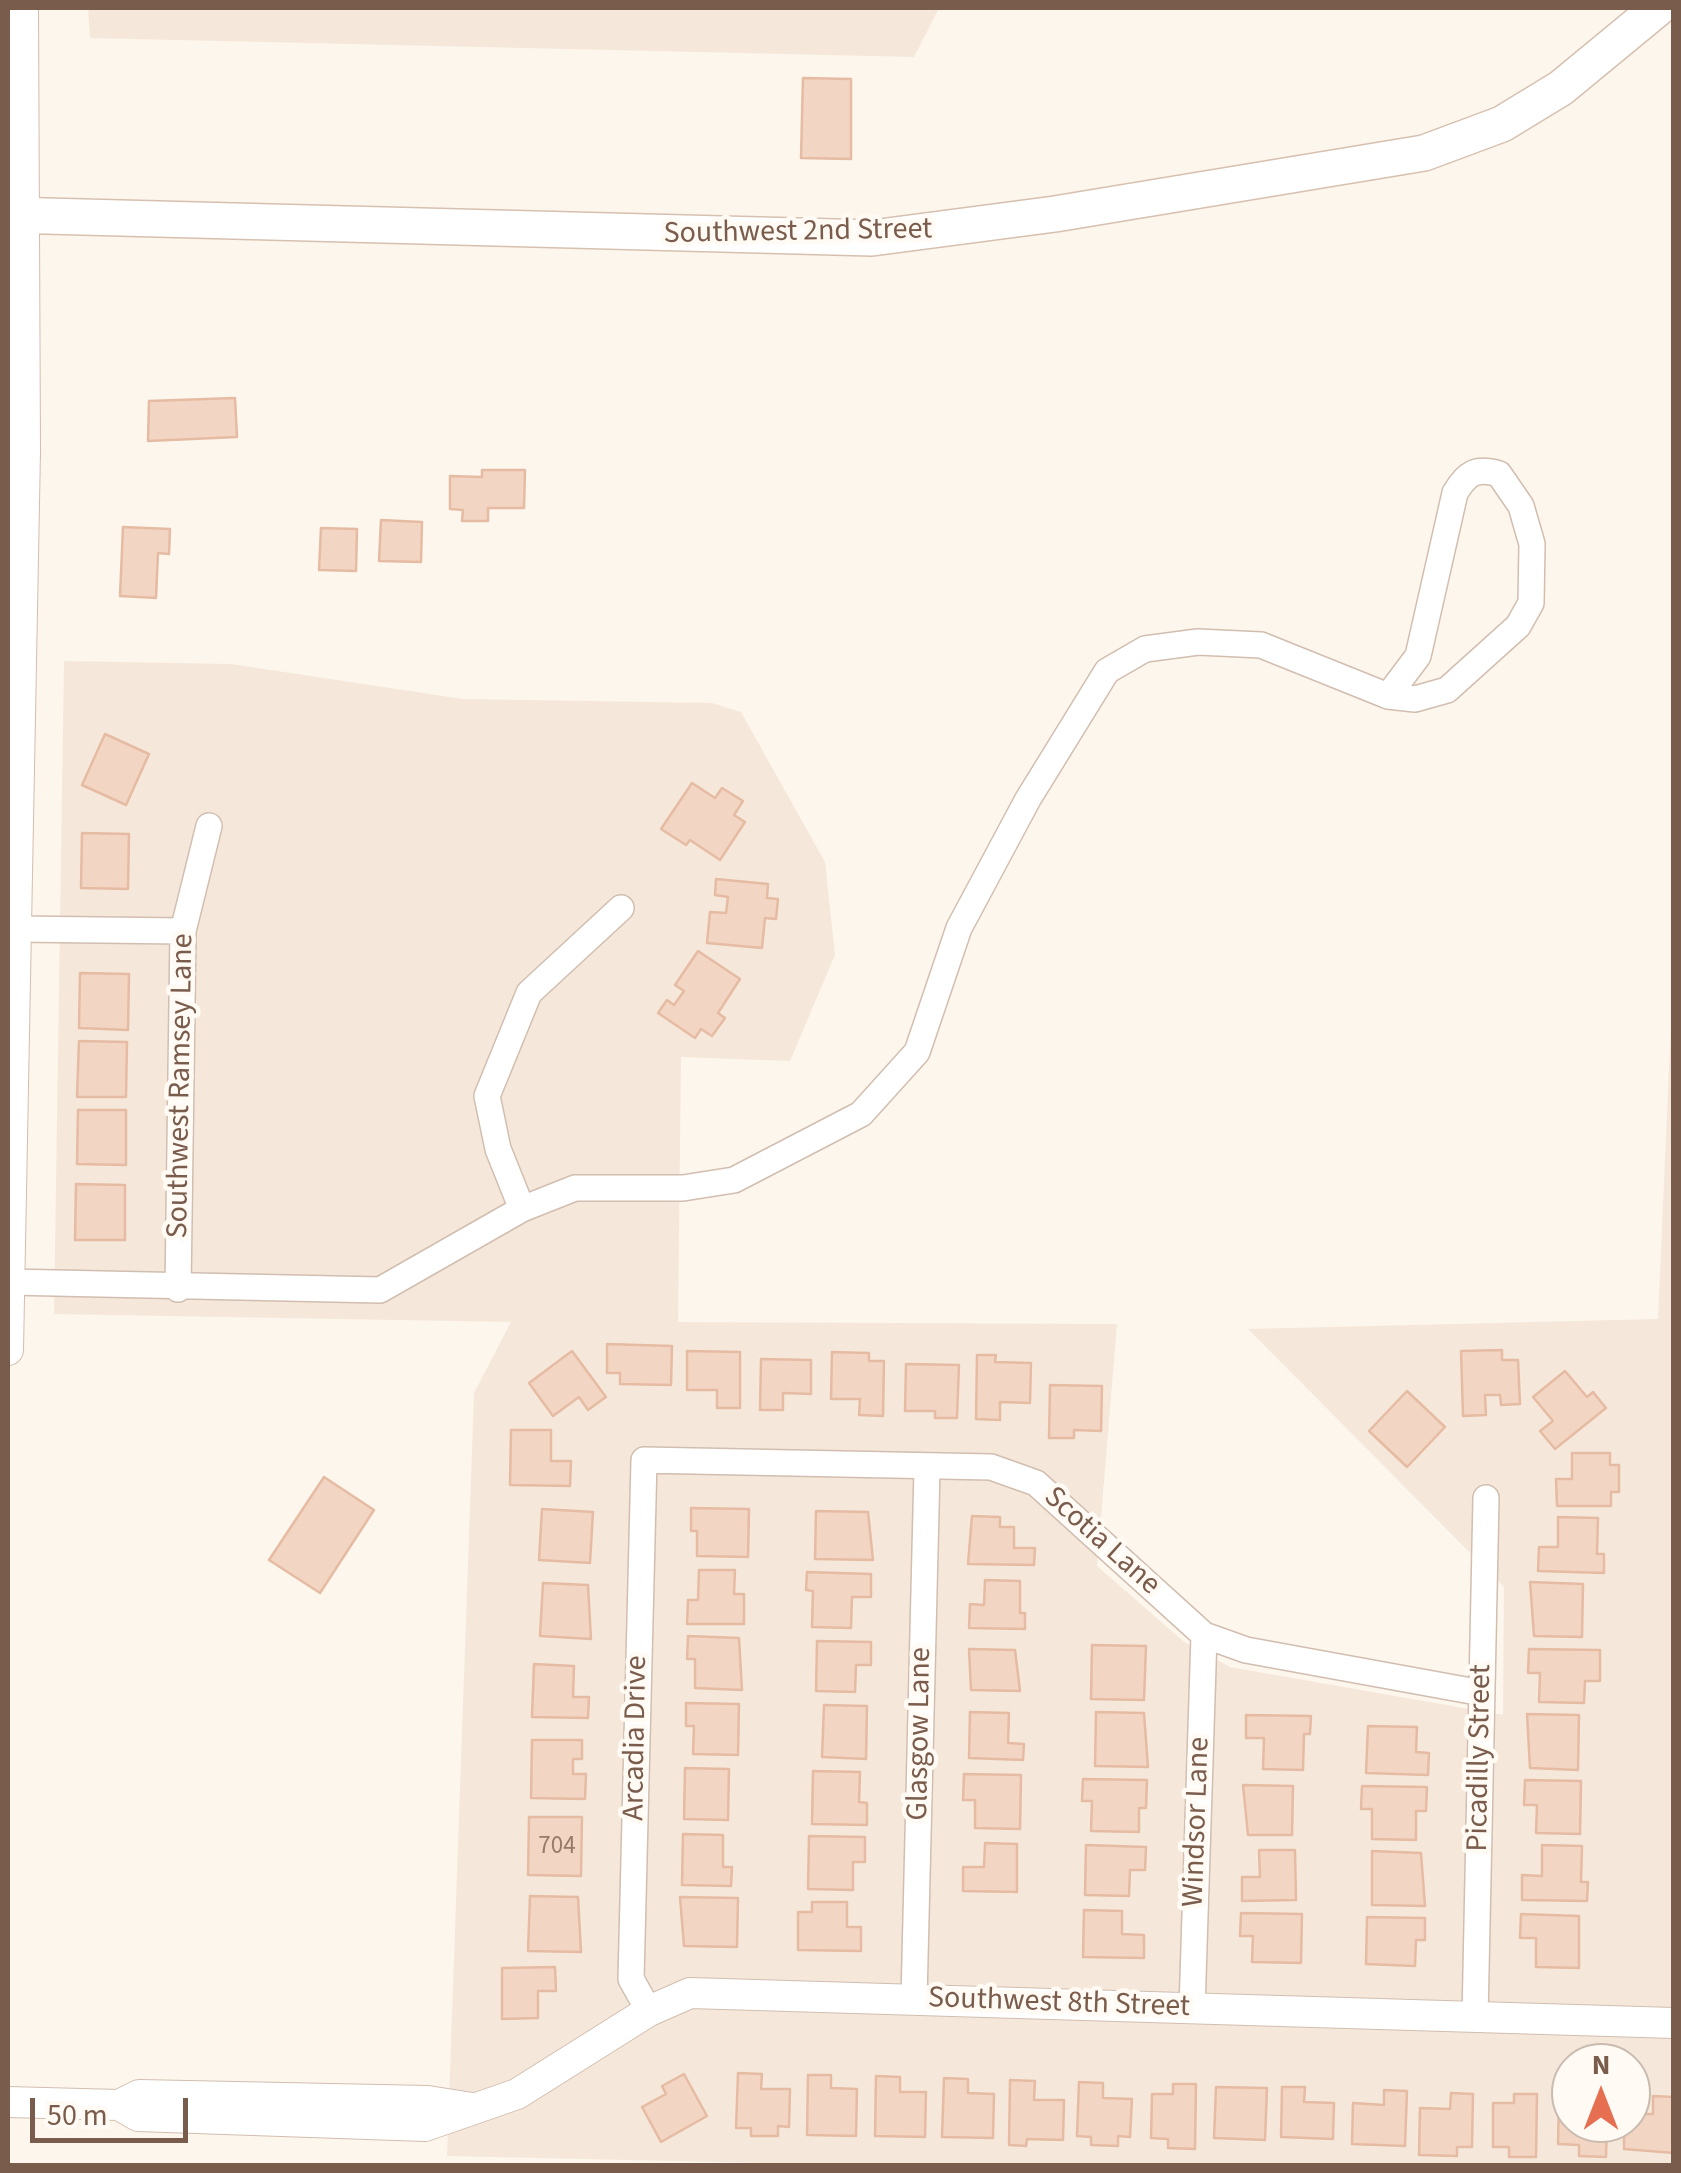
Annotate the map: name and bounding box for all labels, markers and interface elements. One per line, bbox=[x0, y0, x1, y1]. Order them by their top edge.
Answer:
street label: Southwest 2nd Street bbox=[663, 213, 933, 253]
street label: Southwest Ramsey Lane bbox=[161, 933, 203, 1239]
street label: Scotia Lane bbox=[1035, 1480, 1167, 1604]
street label: Glasgow Lane bbox=[901, 1647, 941, 1821]
street label: Arcadia Drive bbox=[618, 1655, 656, 1821]
street label: Picadilly Street bbox=[1461, 1664, 1501, 1852]
street label: Windsor Lane bbox=[1177, 1736, 1219, 1908]
house number: 704 bbox=[538, 1833, 576, 1863]
street label: Southwest 8th Street bbox=[927, 1981, 1191, 2027]
north arrow bbox=[1551, 2043, 1651, 2143]
text: N bbox=[1592, 2045, 1610, 2085]
scale bar bbox=[35, 2078, 192, 2140]
text: 50 m bbox=[47, 2094, 108, 2137]

